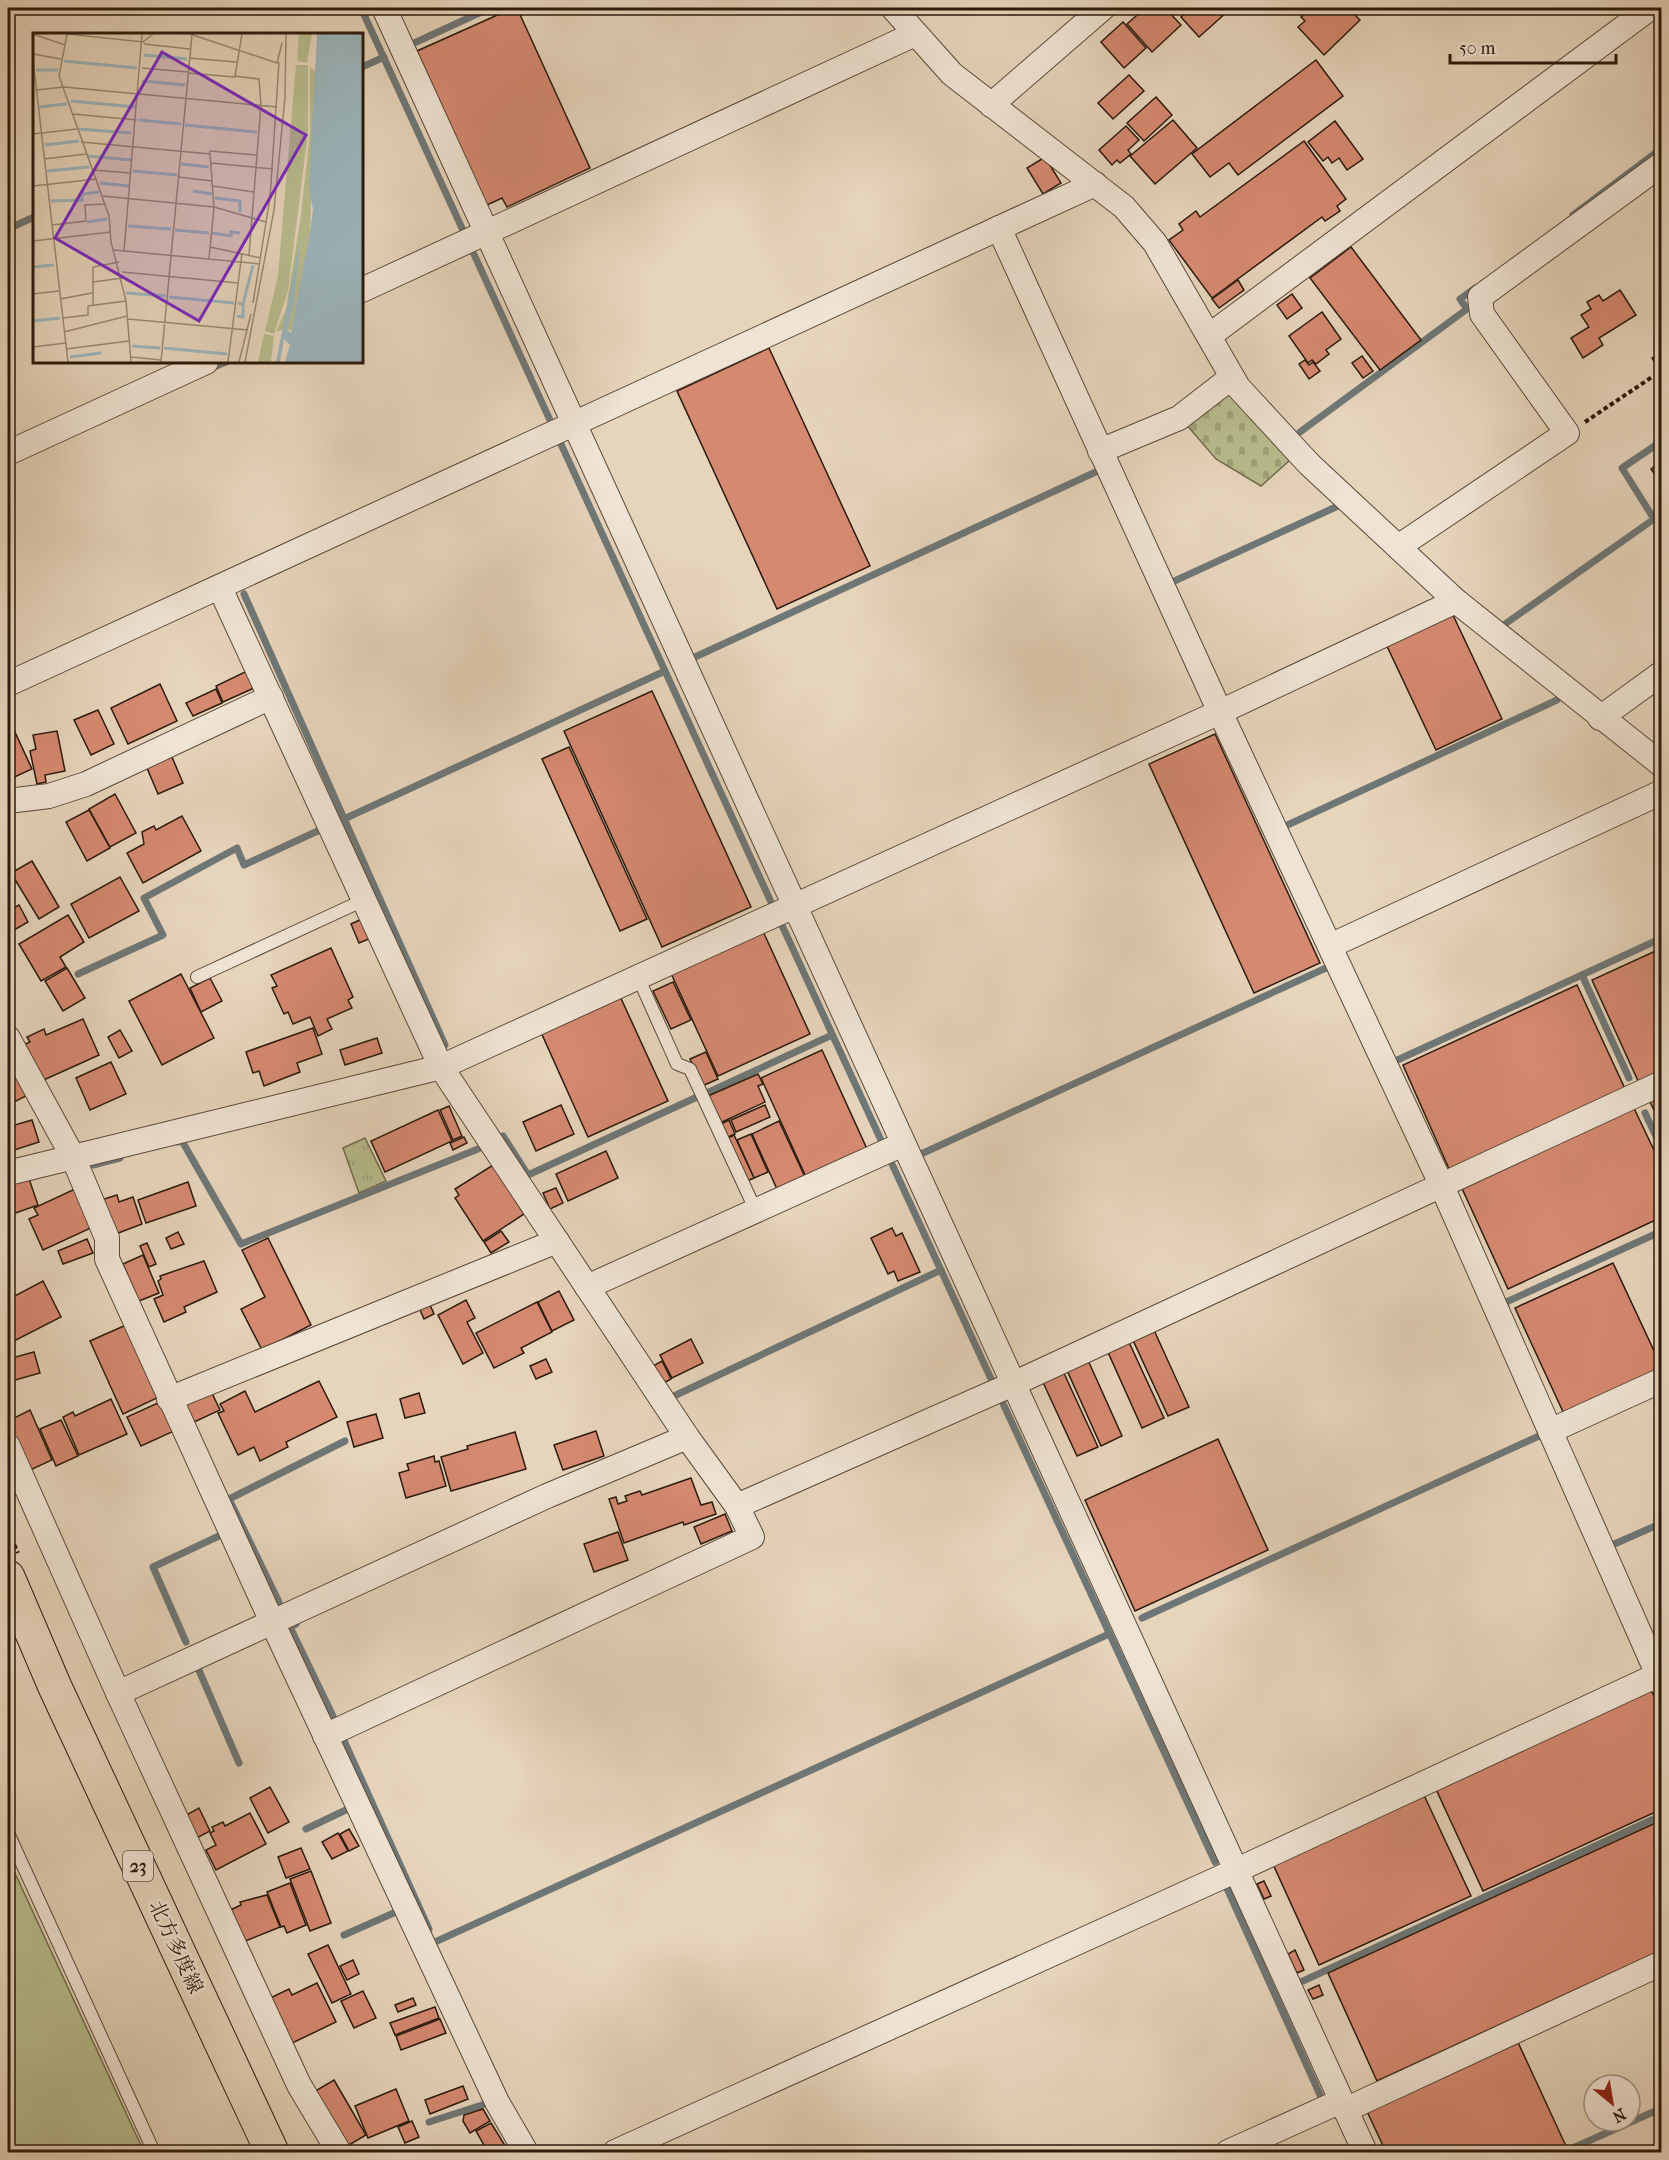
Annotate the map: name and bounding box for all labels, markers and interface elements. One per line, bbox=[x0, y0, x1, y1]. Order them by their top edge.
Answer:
scale bar bbox=[1450, 27, 1616, 65]
inset map bbox=[33, 33, 363, 363]
text: 50 m bbox=[1459, 38, 1496, 59]
road number: 23 bbox=[123, 1851, 153, 1881]
street label: 北方多度線 bbox=[144, 1897, 208, 1997]
north arrow bbox=[1582, 2073, 1642, 2133]
text: N bbox=[1608, 2104, 1629, 2127]

